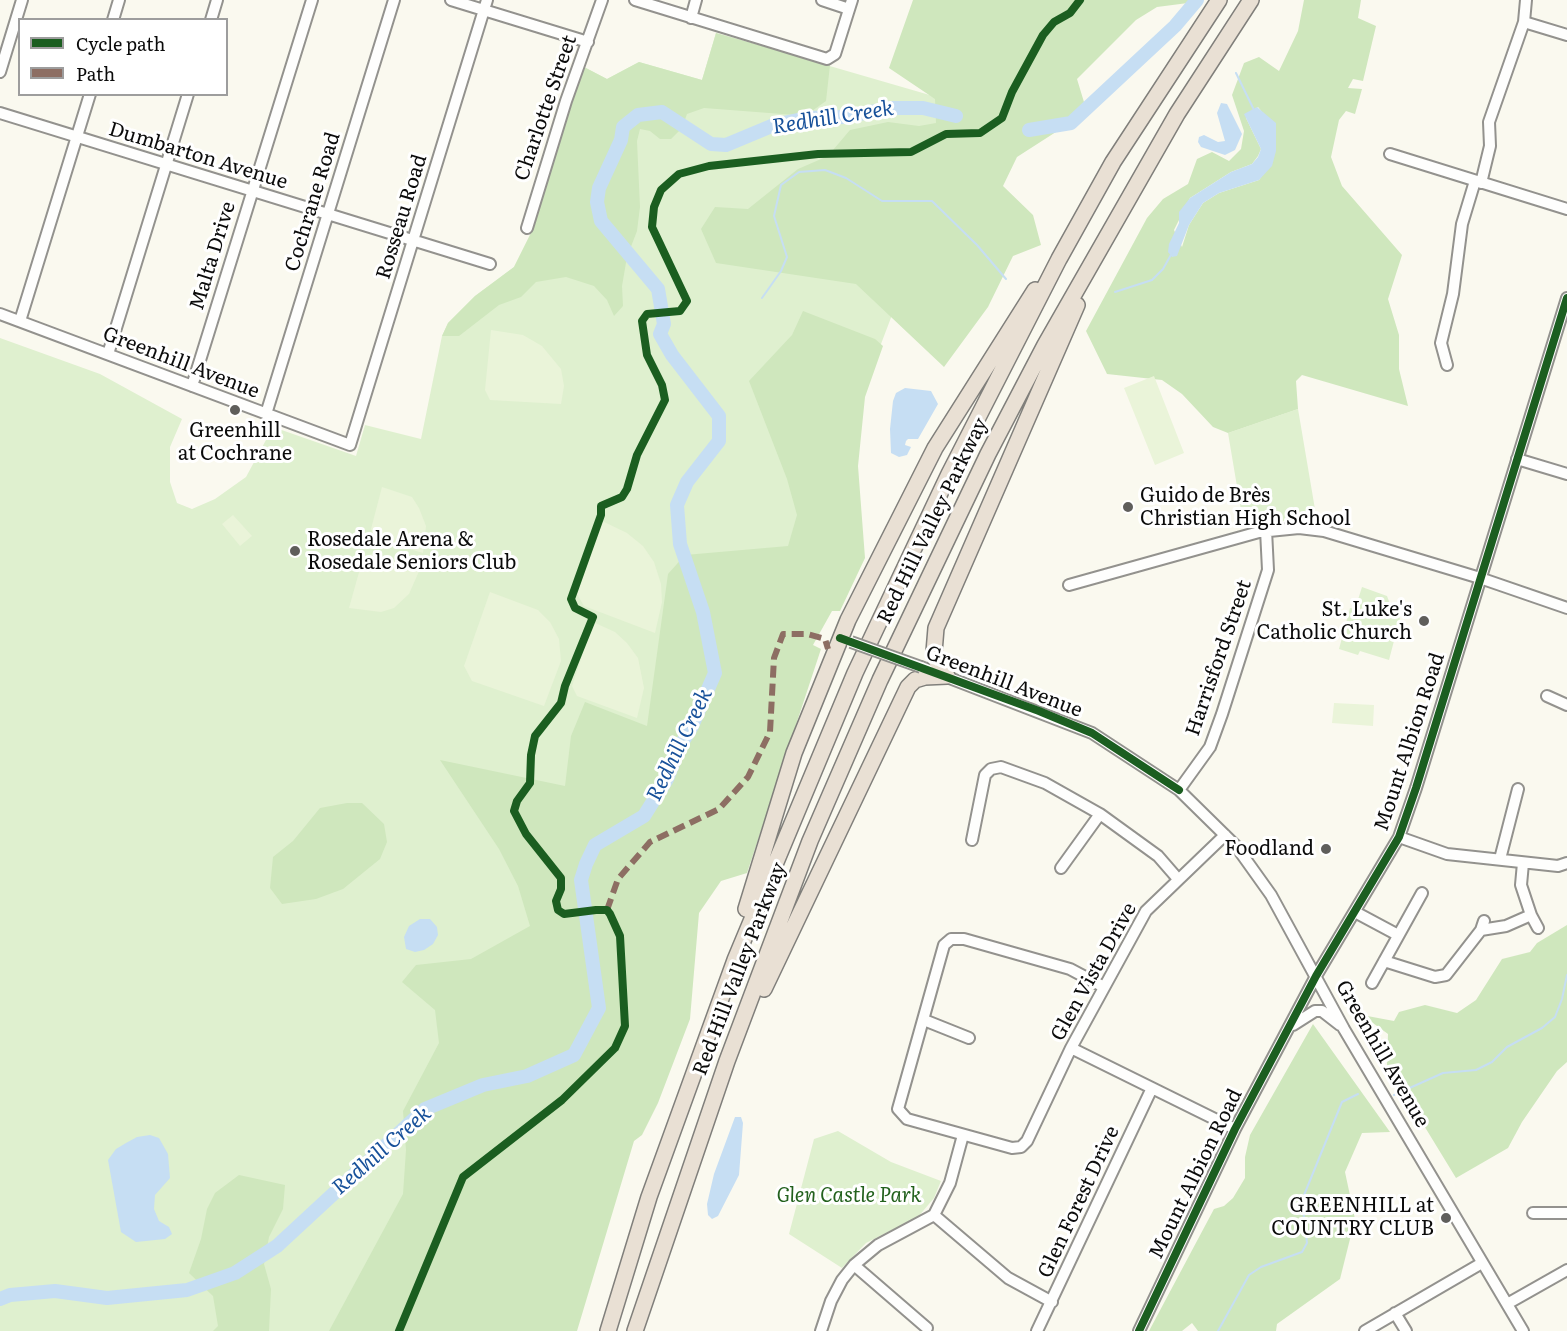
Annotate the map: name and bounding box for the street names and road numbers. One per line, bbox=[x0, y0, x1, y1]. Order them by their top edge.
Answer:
street label: Charlotte Street bbox=[510, 32, 582, 184]
street label: Dumbarton Avenue bbox=[106, 117, 290, 195]
street label: Cochrane Road bbox=[280, 129, 346, 275]
street label: Rosseau Road bbox=[372, 152, 432, 282]
street label: Malta Drive bbox=[185, 199, 241, 313]
street label: Greenhill Avenue bbox=[99, 322, 263, 404]
street label: Red Hill Valley Parkway bbox=[873, 414, 993, 628]
street label: Harrisford Street bbox=[1181, 577, 1257, 739]
street label: Greenhill Avenue bbox=[922, 641, 1086, 723]
street label: Mount Albion Road bbox=[1370, 650, 1450, 834]
street label: Red Hill Valley Parkway bbox=[688, 859, 792, 1079]
street label: Glen Vista Drive bbox=[1046, 899, 1142, 1045]
street label: Greenhill Avenue bbox=[1330, 976, 1434, 1132]
street label: Mount Albion Road bbox=[1144, 1085, 1248, 1263]
street label: Glen Forest Drive bbox=[1033, 1122, 1125, 1282]

